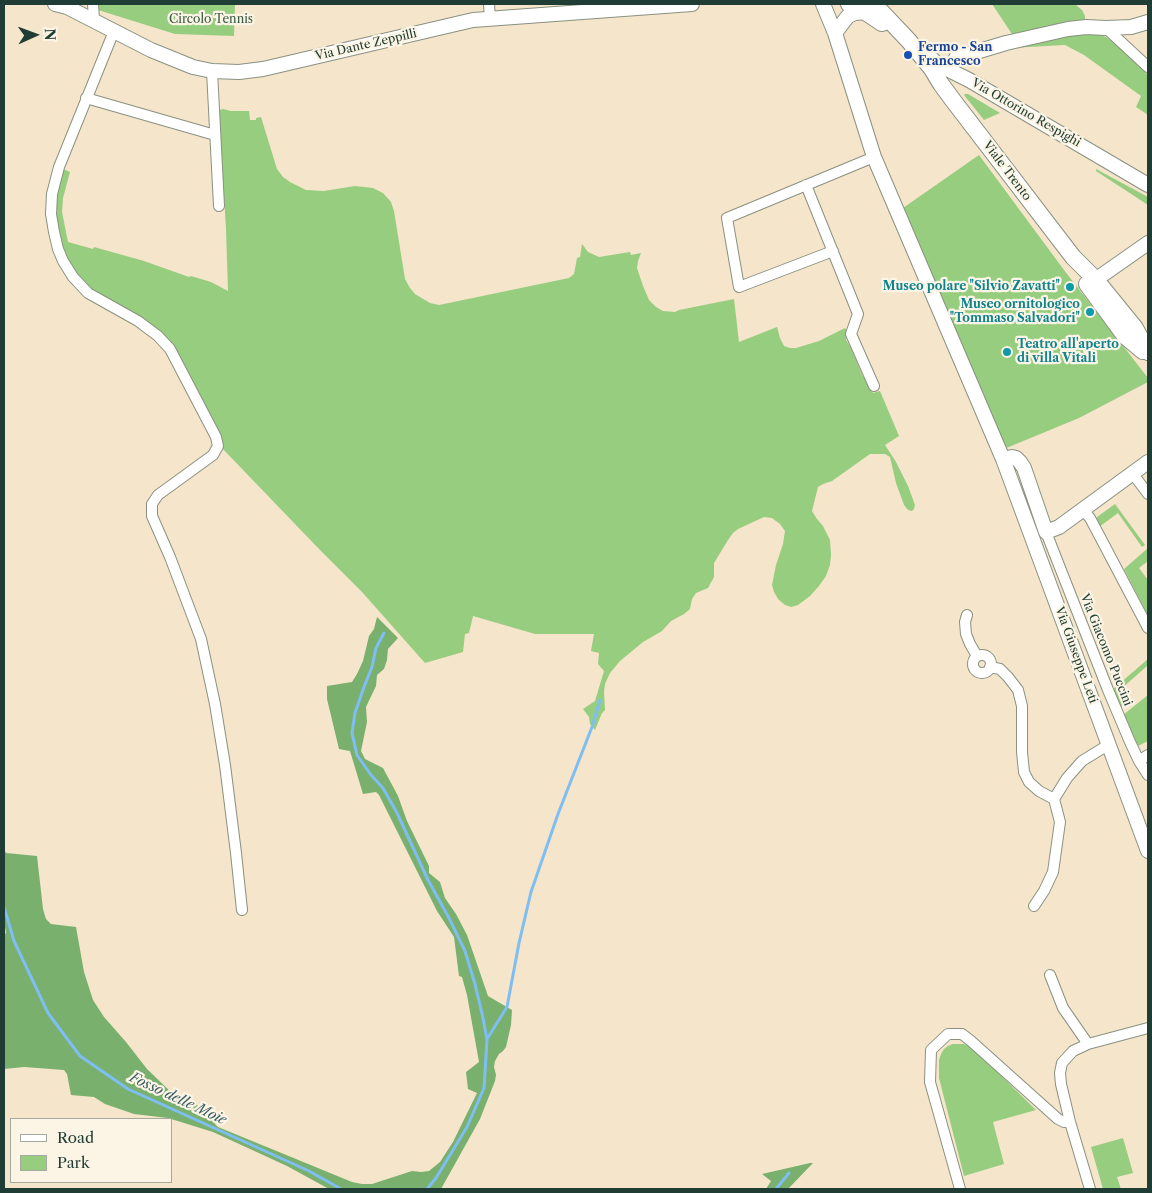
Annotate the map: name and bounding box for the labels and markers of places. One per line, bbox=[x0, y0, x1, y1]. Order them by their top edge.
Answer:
place label: Fermo - San Francesco bbox=[918, 41, 992, 69]
marker: Fermo - San Francesco bbox=[902, 49, 914, 61]
place label: Museo polare "Silvio Zavatti" bbox=[883, 280, 1060, 294]
marker: Museo polare "Silvio Zavatti" bbox=[1064, 281, 1076, 293]
place label: Museo ornitologico "Tommaso Salvadori" bbox=[950, 298, 1080, 326]
marker: Museo ornitologico "Tommaso Salvadori" bbox=[1084, 306, 1096, 318]
place label: Teatro all'aperto di villa Vitali bbox=[1017, 338, 1119, 366]
marker: Teatro all'aperto di villa Vitali bbox=[1001, 346, 1013, 358]

